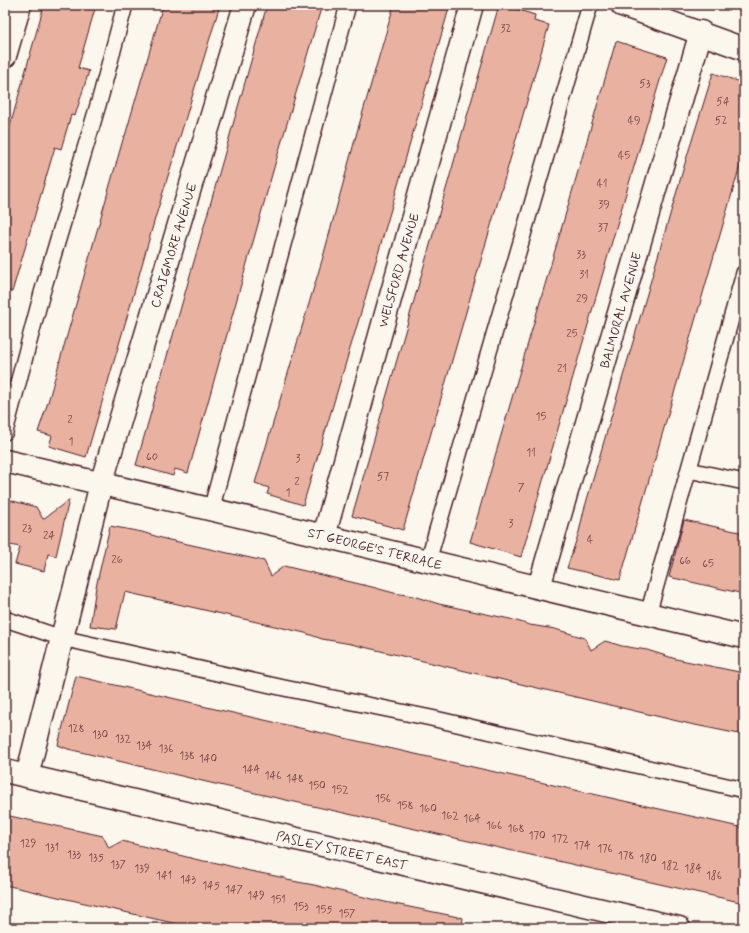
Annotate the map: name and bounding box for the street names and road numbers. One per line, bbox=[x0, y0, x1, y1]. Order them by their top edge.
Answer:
street label: CRAIGMORE AVENUE bbox=[147, 181, 202, 310]
street label: WELSFORD AVENUE bbox=[375, 211, 424, 330]
street label: BALMORAL AVENUE bbox=[597, 250, 646, 370]
street label: ST GEORGE'S TERRACE bbox=[306, 525, 444, 574]
street label: PASLEY STREET EAST bbox=[274, 828, 410, 875]

